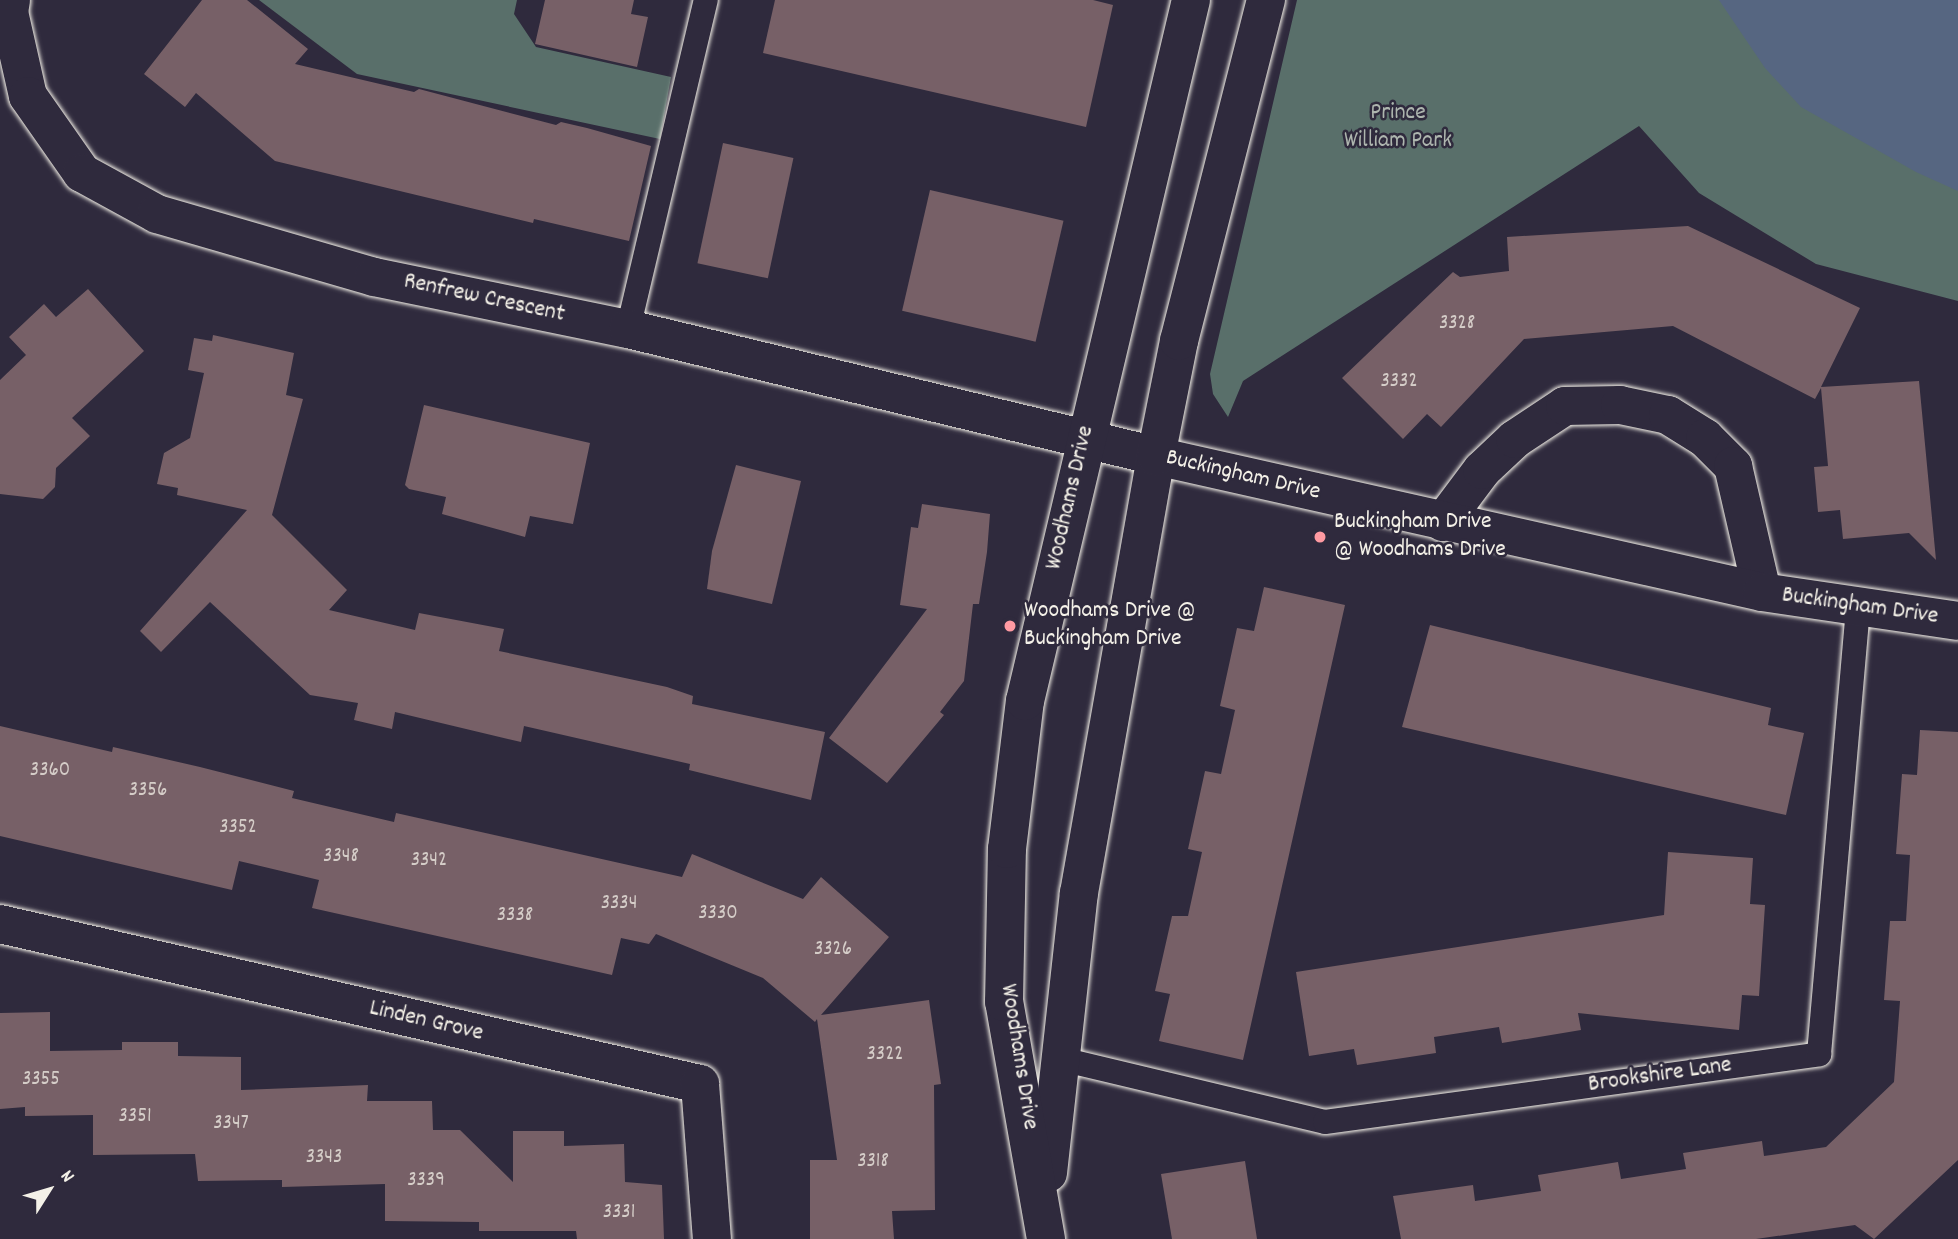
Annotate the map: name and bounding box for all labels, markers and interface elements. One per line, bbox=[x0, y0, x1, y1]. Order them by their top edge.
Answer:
park label: Prince William Park bbox=[1344, 100, 1452, 156]
street label: Renfrew Crescent bbox=[401, 268, 567, 330]
house number: 3328 bbox=[1439, 311, 1475, 337]
house number: 3332 bbox=[1380, 369, 1418, 395]
street label: Woodhams Drive bbox=[1040, 423, 1102, 573]
street label: Buckingham Drive bbox=[1163, 444, 1323, 508]
place label: Buckingham Drive @ Woodhams Drive bbox=[1334, 509, 1506, 565]
marker: Buckingham Drive @ Woodhams Drive bbox=[1312, 529, 1328, 545]
street label: Buckingham Drive bbox=[1780, 582, 1940, 632]
place label: Woodhams Drive @ Buckingham Drive bbox=[1024, 598, 1196, 654]
marker: Woodhams Drive @ Buckingham Drive bbox=[1002, 618, 1018, 634]
house number: 3360 bbox=[30, 758, 70, 784]
house number: 3356 bbox=[129, 778, 167, 804]
house number: 3352 bbox=[219, 815, 257, 841]
house number: 3348 bbox=[323, 844, 359, 870]
house number: 3342 bbox=[411, 848, 447, 874]
house number: 3334 bbox=[601, 891, 637, 917]
house number: 3330 bbox=[698, 901, 738, 927]
house number: 3338 bbox=[497, 903, 533, 929]
house number: 3326 bbox=[814, 937, 852, 963]
street label: Woodhams Drive bbox=[992, 982, 1044, 1132]
street label: Linden Grove bbox=[366, 995, 486, 1049]
house number: 3322 bbox=[866, 1042, 904, 1068]
street label: Brookshire Lane bbox=[1586, 1052, 1734, 1100]
house number: 3355 bbox=[22, 1067, 60, 1093]
house number: 3351 bbox=[119, 1104, 151, 1130]
house number: 3347 bbox=[213, 1111, 249, 1137]
house number: 3343 bbox=[306, 1145, 342, 1171]
house number: 3318 bbox=[857, 1149, 889, 1175]
north arrow bbox=[14, 1155, 84, 1225]
text: N bbox=[53, 1165, 80, 1189]
house number: 3339 bbox=[407, 1168, 445, 1194]
house number: 3331 bbox=[603, 1200, 635, 1226]

